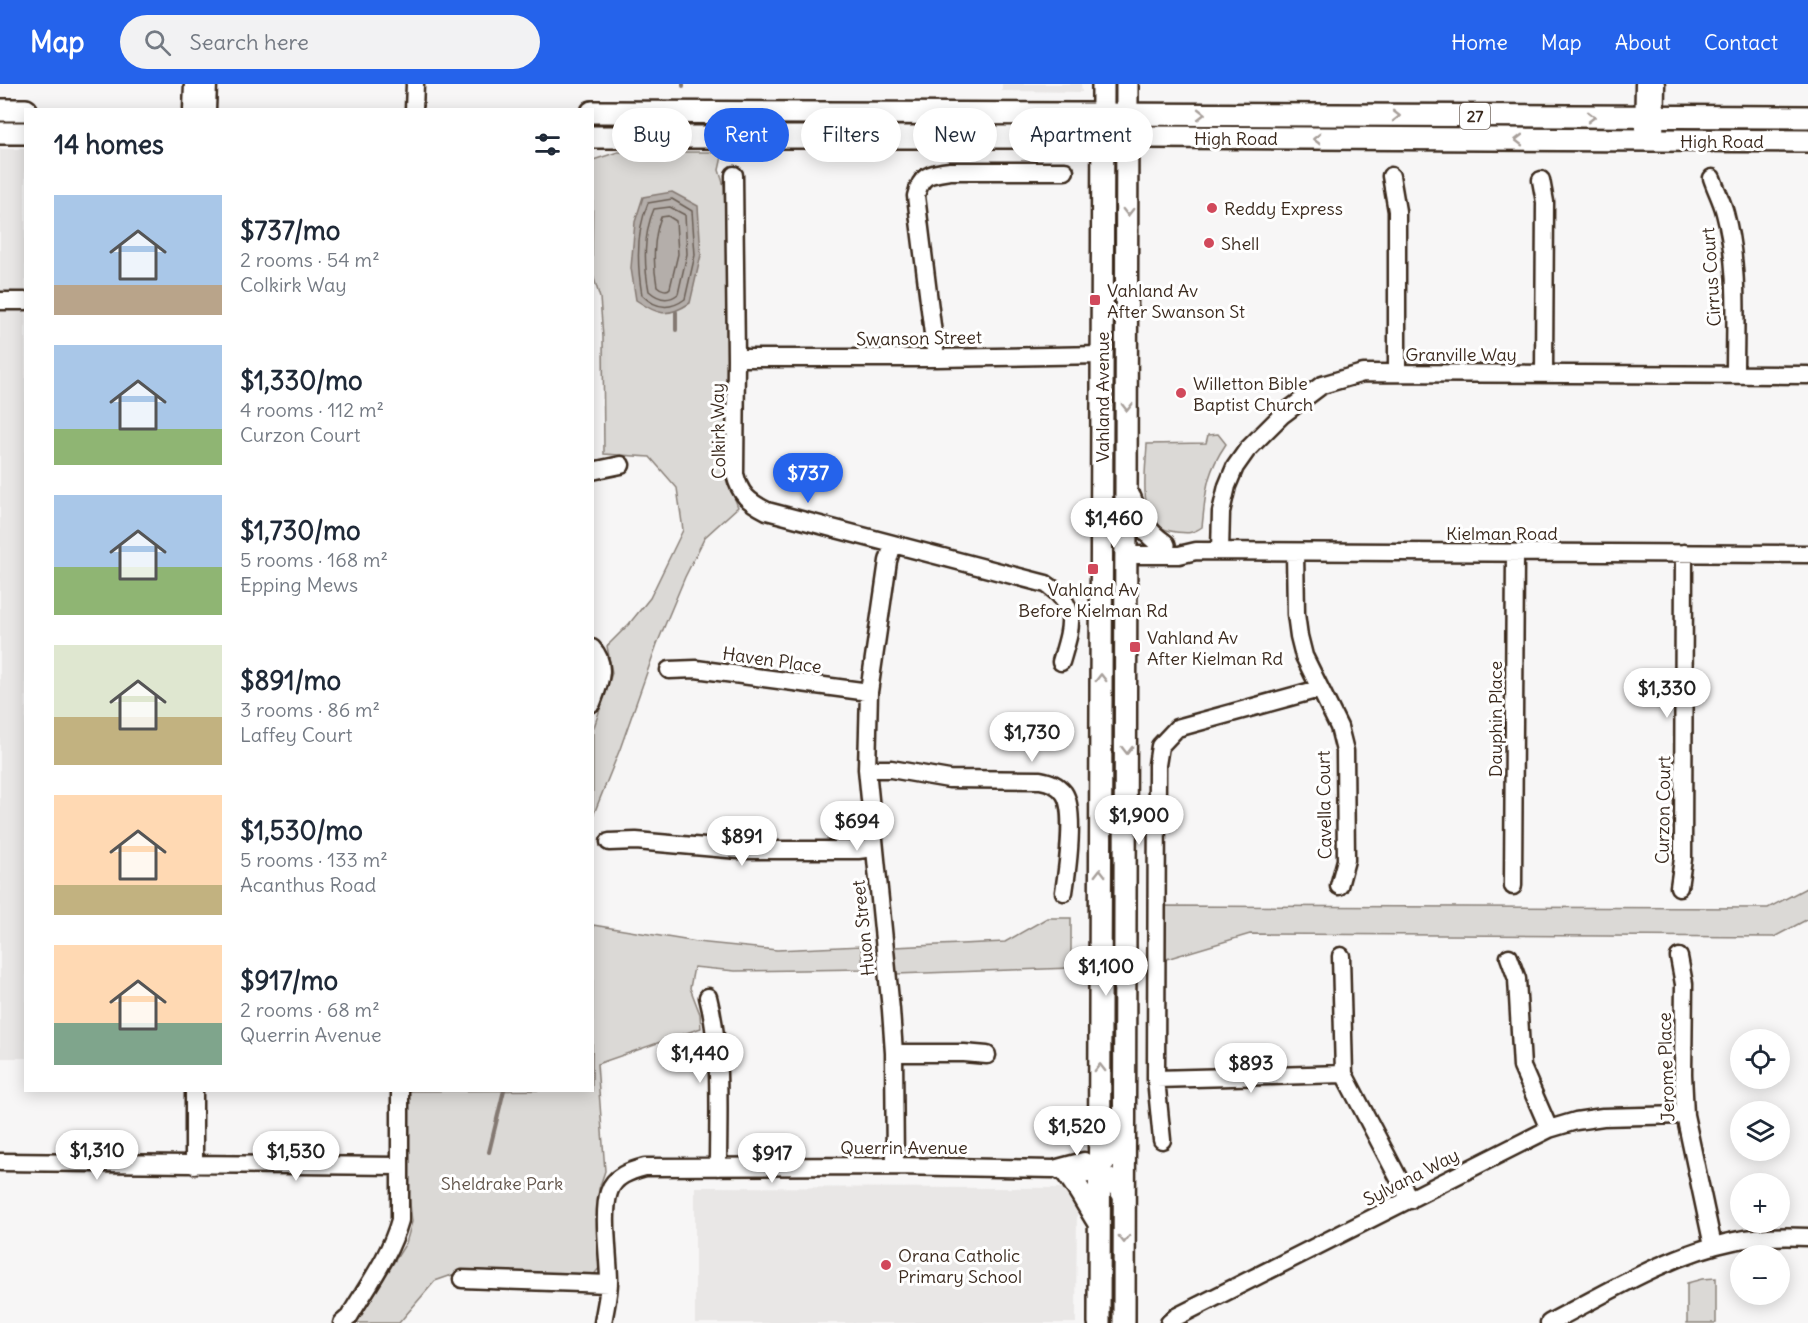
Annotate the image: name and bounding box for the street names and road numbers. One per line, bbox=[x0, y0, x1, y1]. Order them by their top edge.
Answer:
road number: 27 bbox=[1460, 103, 1490, 129]
street label: High Road bbox=[1194, 127, 1278, 150]
street label: High Road bbox=[1680, 130, 1764, 153]
street label: Cirrus Court bbox=[1696, 227, 1726, 327]
street label: Swanson Street bbox=[856, 325, 982, 351]
street label: Vahland Avenue bbox=[1091, 331, 1114, 463]
street label: Granville Way bbox=[1405, 343, 1517, 366]
street label: Colkirk Way bbox=[706, 383, 730, 479]
street label: Kielman Road bbox=[1446, 522, 1558, 545]
street label: Haven Place bbox=[721, 642, 823, 678]
street label: Dauphin Place bbox=[1484, 661, 1507, 777]
street label: Cavella Court bbox=[1312, 750, 1336, 860]
street label: Curzon Court bbox=[1651, 756, 1675, 864]
street label: Huon Street bbox=[847, 879, 879, 977]
street label: Jerome Place bbox=[1653, 1012, 1679, 1122]
street label: Querrin Avenue bbox=[840, 1136, 968, 1159]
street label: Sylvana Way bbox=[1359, 1143, 1463, 1211]

